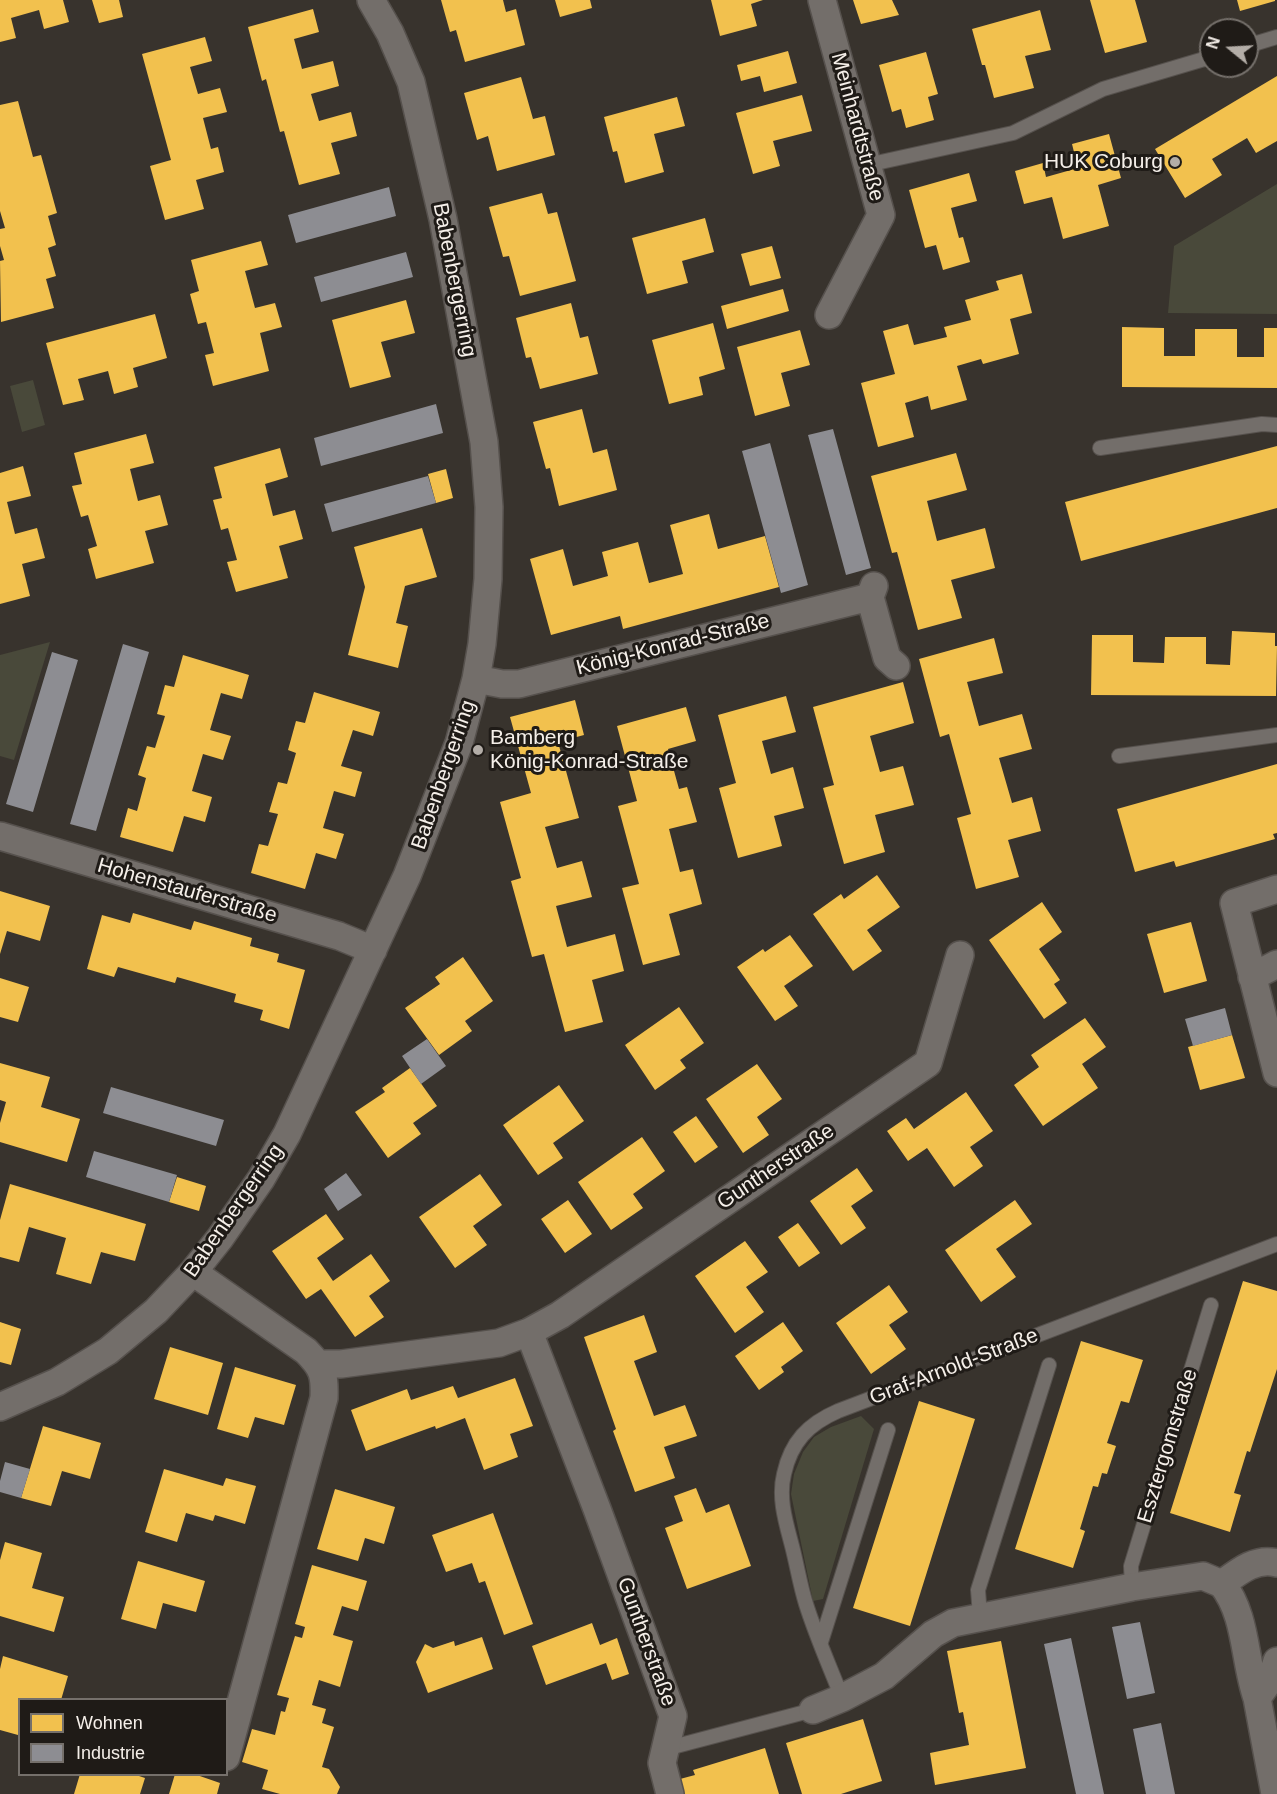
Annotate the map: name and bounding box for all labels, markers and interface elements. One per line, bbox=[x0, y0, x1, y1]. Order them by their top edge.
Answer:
north arrow bbox=[1199, 18, 1259, 78]
text: N bbox=[1203, 35, 1223, 51]
street label: Meinhardtstraße bbox=[825, 50, 889, 204]
place label: HUK Coburg bbox=[1044, 149, 1163, 175]
marker: HUK Coburg bbox=[1168, 155, 1182, 169]
street label: Babenbergerring bbox=[427, 201, 481, 359]
street label: König-Konrad-Straße bbox=[574, 609, 772, 681]
street label: Babenbergerring bbox=[407, 697, 481, 853]
place label: Bamberg König-Konrad-Straße bbox=[490, 725, 688, 775]
marker: Bamberg König-Konrad-Straße bbox=[471, 743, 485, 757]
street label: Hohenstauferstraße bbox=[94, 853, 280, 929]
street label: Guntherstraße bbox=[713, 1119, 839, 1215]
street label: Babenbergerring bbox=[179, 1140, 289, 1282]
street label: Graf-Arnold-Straße bbox=[866, 1323, 1042, 1411]
street label: Esztergomstraße bbox=[1133, 1366, 1203, 1526]
street label: Guntherstraße bbox=[611, 1574, 681, 1710]
legend bbox=[18, 1698, 228, 1776]
text: Wohnen bbox=[76, 1713, 143, 1733]
text: Industrie bbox=[76, 1743, 145, 1763]

